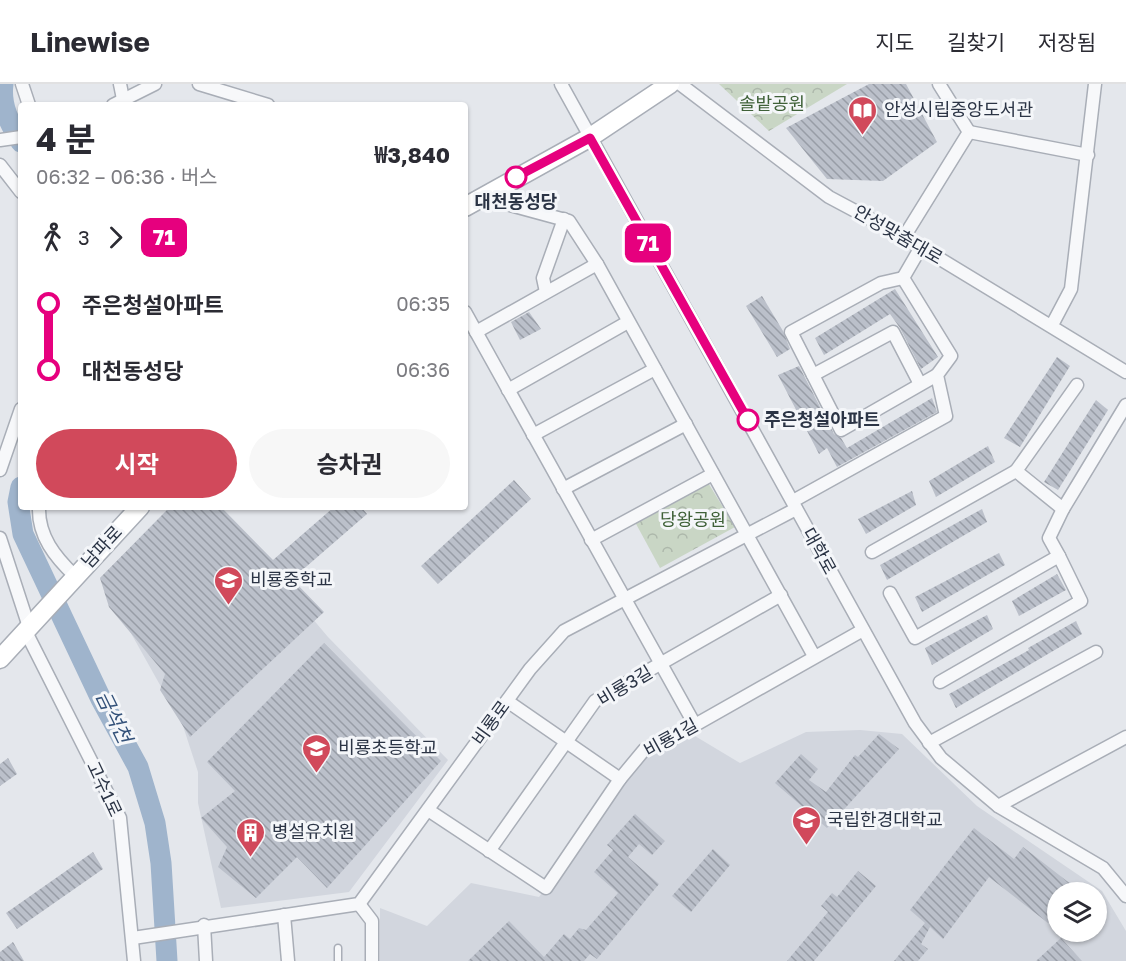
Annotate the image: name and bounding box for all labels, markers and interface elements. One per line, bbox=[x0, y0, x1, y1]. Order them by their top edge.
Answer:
text: Linewise bbox=[30, 25, 150, 58]
text: 지도 bbox=[875, 29, 914, 55]
text: 길찾기 bbox=[947, 29, 1005, 55]
text: 저장됨 bbox=[1038, 29, 1096, 55]
park label: 솔밭공원 bbox=[739, 92, 805, 114]
library icon: 안성시립중앙도서관 bbox=[847, 94, 879, 136]
place label: 안성시립중앙도서관 bbox=[884, 98, 1033, 120]
text: 4 분 bbox=[36, 119, 95, 158]
text: ₩3,840 bbox=[374, 141, 450, 168]
text: 06:32 – 06:36 · 버스 bbox=[36, 164, 218, 188]
marker: 대천동성당 bbox=[505, 166, 527, 188]
place label: 대천동성당 bbox=[475, 190, 557, 212]
street label: 안성맞춤대로 bbox=[850, 200, 947, 269]
icon: walk bbox=[36, 221, 69, 254]
icon: forward bbox=[99, 221, 132, 254]
text: 71 bbox=[153, 224, 175, 250]
line badge: 71 bbox=[621, 224, 675, 262]
text: 3 bbox=[78, 225, 90, 249]
text: 71 bbox=[637, 230, 659, 256]
text: 주은청설아파트 bbox=[82, 291, 224, 318]
text: 06:35 bbox=[396, 291, 450, 315]
text: 대천동성당 bbox=[82, 357, 183, 384]
text: 06:36 bbox=[396, 357, 450, 381]
place label: 주은청설아파트 bbox=[764, 408, 880, 430]
marker: 주은청설아파트 bbox=[737, 409, 759, 431]
button: 시작 bbox=[36, 429, 237, 498]
button: 승차권 bbox=[249, 429, 450, 498]
park label: 당왕공원 bbox=[660, 508, 726, 530]
street label: 남파로 bbox=[76, 521, 126, 572]
street label: 대학로 bbox=[798, 523, 842, 578]
school or university icon: 비룡중학교 bbox=[213, 564, 245, 606]
place label: 비룡중학교 bbox=[250, 568, 333, 590]
street label: 비룡3길 bbox=[593, 660, 656, 710]
water label: 금석천 bbox=[92, 686, 139, 749]
street label: 비룡로 bbox=[467, 696, 514, 749]
street label: 비룡1길 bbox=[640, 713, 701, 761]
school or university icon: 비룡초등학교 bbox=[301, 732, 333, 774]
place label: 비룡초등학교 bbox=[338, 736, 437, 758]
street label: 고수1로 bbox=[83, 757, 127, 820]
school or university icon: 국립한경대학교 bbox=[790, 804, 822, 846]
place label: 국립한경대학교 bbox=[827, 808, 943, 830]
building icon: 병설유치원 bbox=[235, 816, 267, 858]
place label: 병설유치원 bbox=[272, 820, 355, 842]
map controls bbox=[1047, 882, 1107, 942]
button: layers bbox=[1047, 882, 1107, 942]

